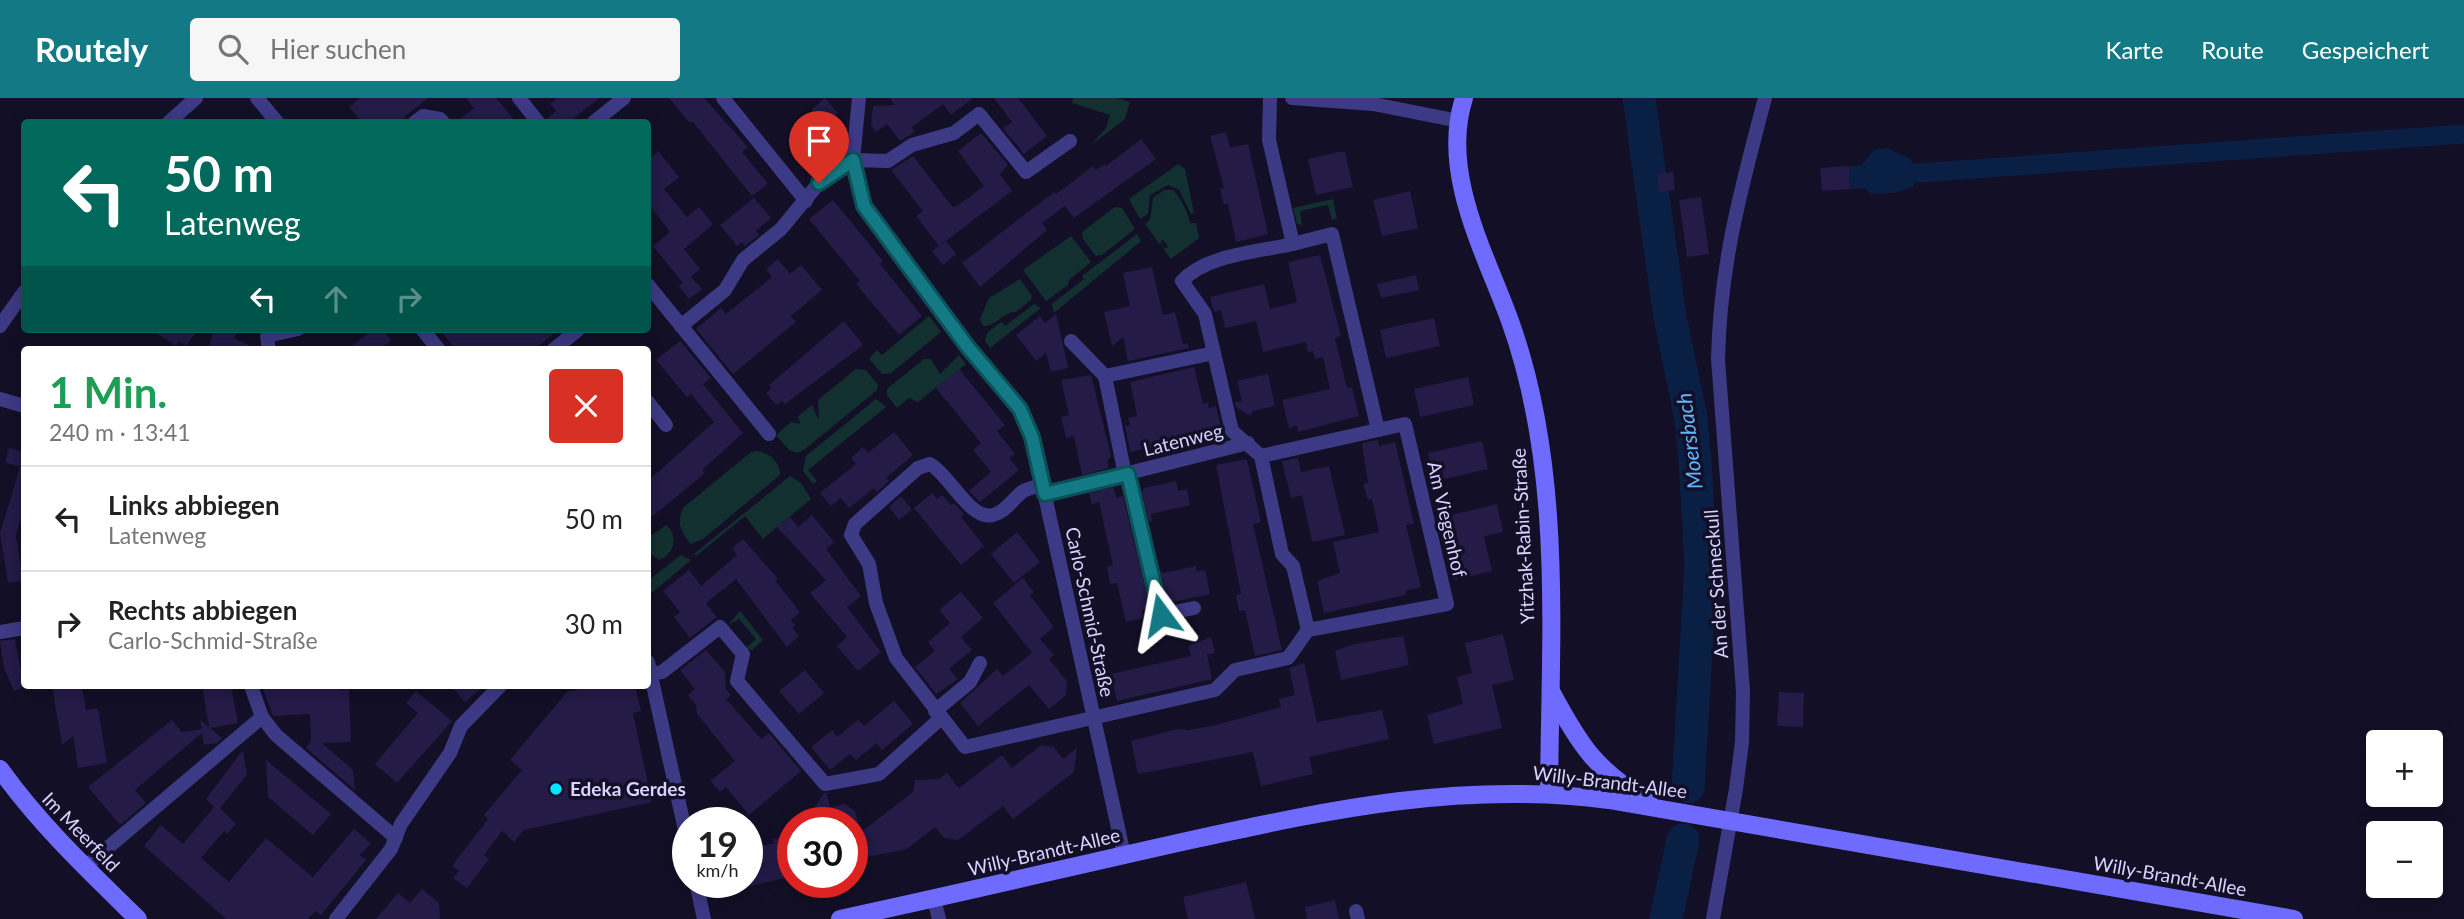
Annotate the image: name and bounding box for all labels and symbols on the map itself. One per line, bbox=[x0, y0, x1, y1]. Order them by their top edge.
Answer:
pin bbox=[789, 111, 849, 183]
water label: Moersbach bbox=[1670, 392, 1707, 491]
street label: Latenweg bbox=[1141, 419, 1225, 460]
street label: Yitzhak-Rabin-Straße bbox=[1506, 447, 1539, 625]
street label: Am Viegenhof bbox=[1423, 459, 1472, 579]
street label: An der Schneckull bbox=[1699, 509, 1732, 659]
street label: Carlo-Schmid-Straße bbox=[1061, 525, 1120, 699]
position arrow bbox=[1124, 578, 1198, 652]
street label: Willy-Brandt-Allee bbox=[1532, 761, 1689, 802]
place label: Edeka Gerdes bbox=[570, 777, 686, 800]
marker: Edeka Gerdes bbox=[548, 781, 564, 797]
street label: Im Meerfeld bbox=[38, 787, 125, 876]
speed limit sign: 30 bbox=[777, 807, 868, 898]
street label: Willy-Brandt-Allee bbox=[966, 823, 1122, 880]
street label: Willy-Brandt-Allee bbox=[2092, 851, 2249, 900]

